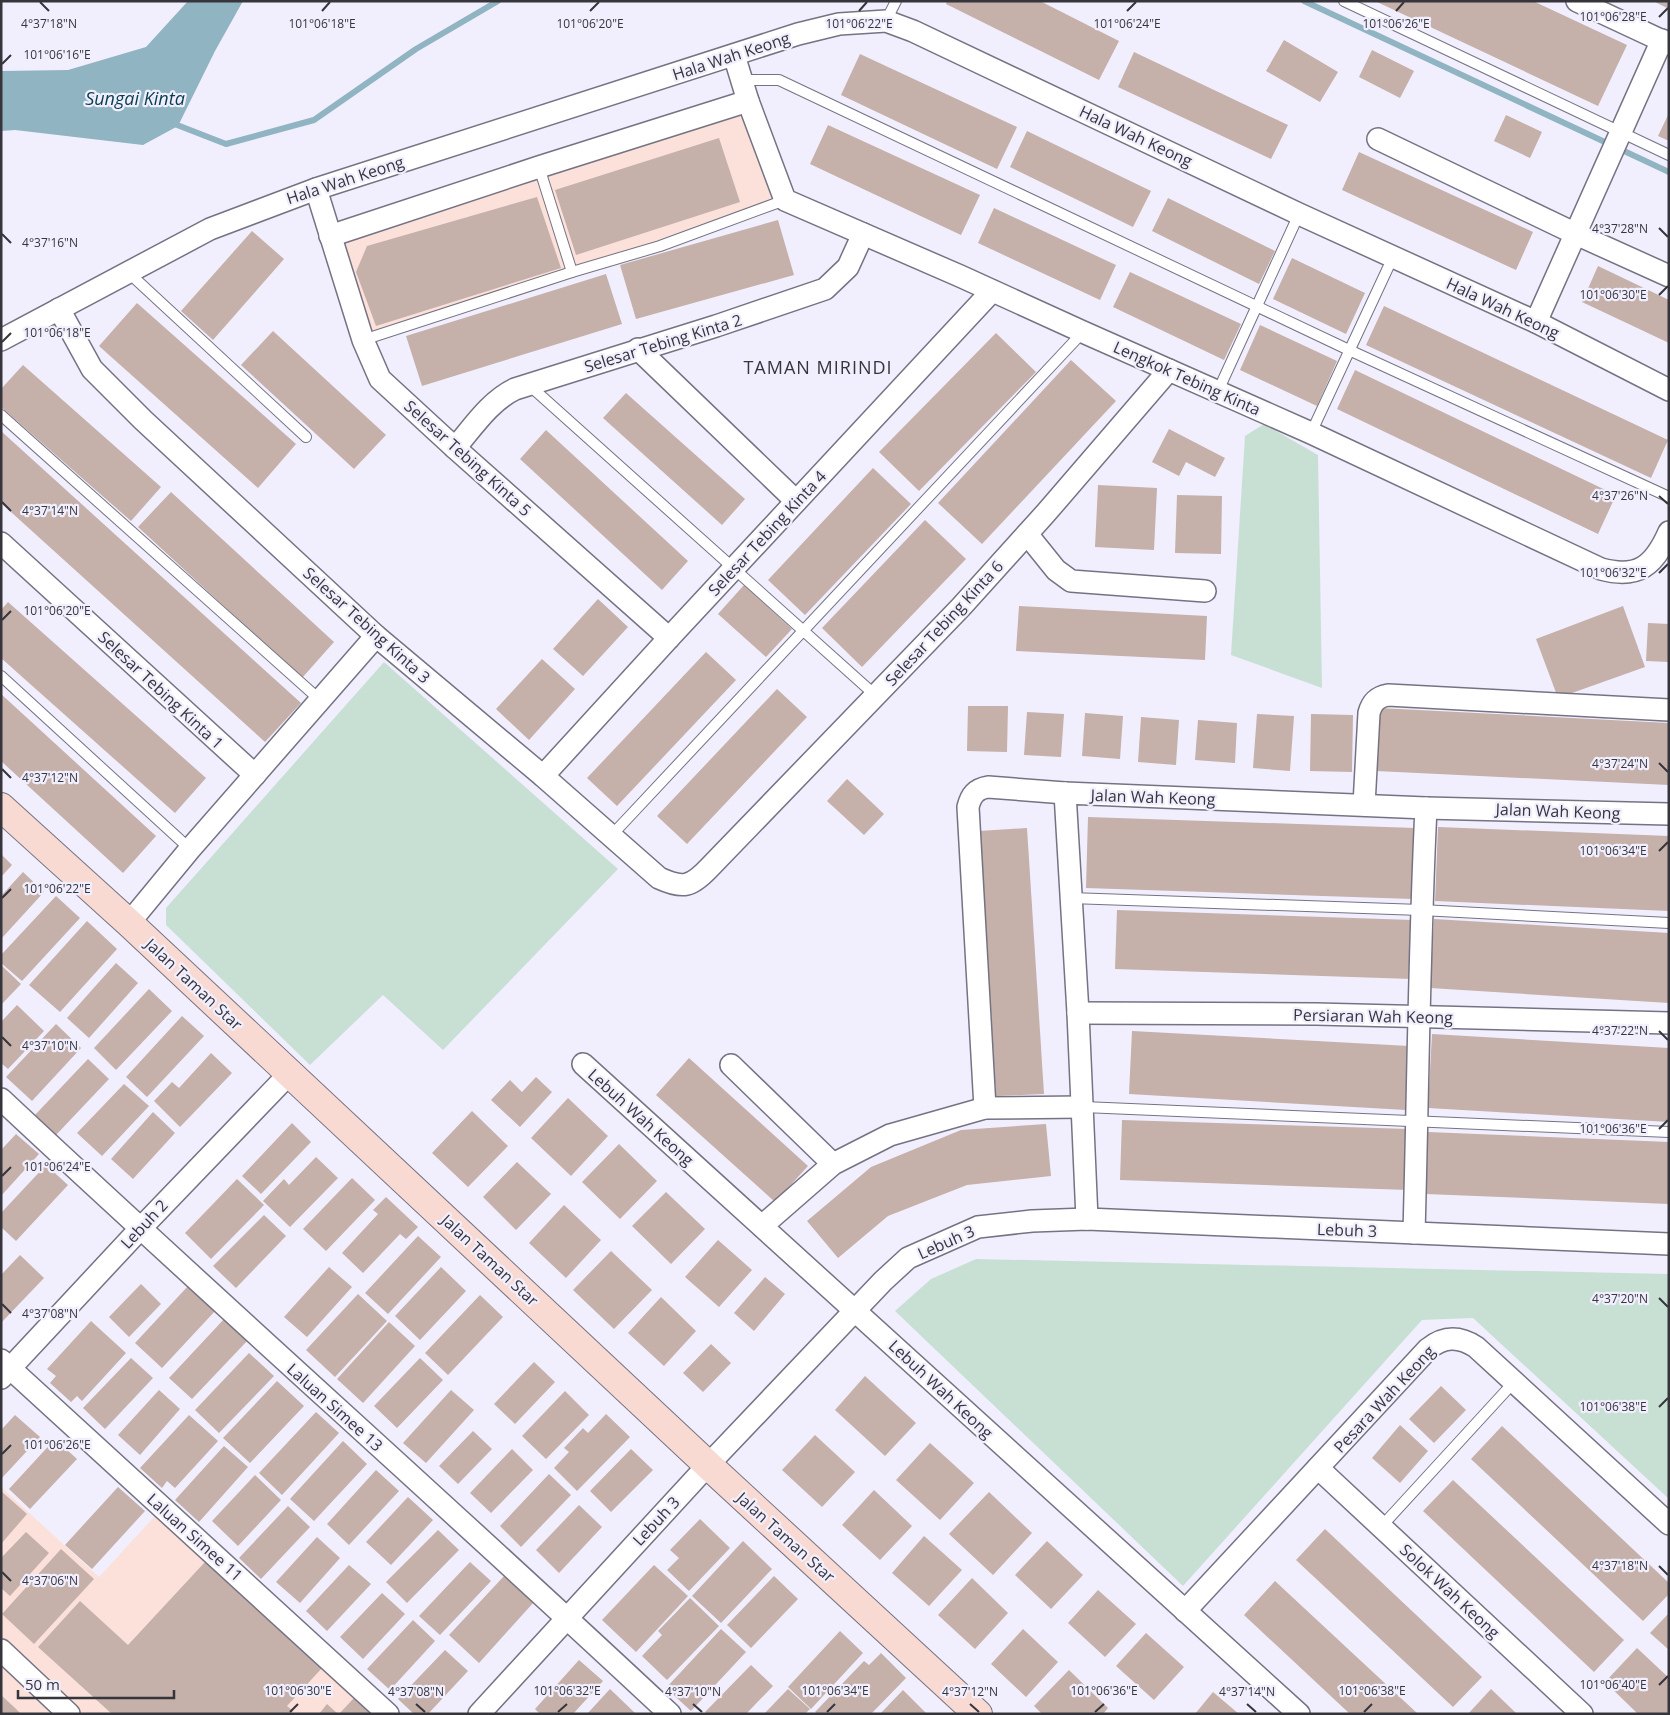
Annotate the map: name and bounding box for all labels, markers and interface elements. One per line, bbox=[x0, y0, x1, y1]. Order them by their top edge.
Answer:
text: 101°06'28"E bbox=[1579, 8, 1647, 25]
text: 4°37'18"N bbox=[21, 15, 77, 32]
text: 101°06'18"E bbox=[288, 15, 356, 32]
text: 101°06'20"E bbox=[556, 15, 624, 32]
text: 101°06'22"E bbox=[825, 15, 893, 32]
text: 101°06'24"E bbox=[1093, 15, 1161, 32]
text: 101°06'26"E bbox=[1362, 15, 1430, 32]
street label: Hala Wah Keong bbox=[669, 27, 793, 85]
text: 101°06'16"E bbox=[23, 46, 91, 63]
water label: Sungai Kinta bbox=[85, 86, 185, 110]
street label: Hala Wah Keong bbox=[1076, 100, 1196, 172]
street label: Hala Wah Keong bbox=[283, 151, 407, 209]
text: 4°37'28"N bbox=[1592, 220, 1648, 237]
text: 4°37'16"N bbox=[22, 234, 78, 251]
street label: Hala Wah Keong bbox=[1443, 272, 1563, 344]
text: 101°06'30"E bbox=[1579, 286, 1647, 303]
street label: Selesar Tebing Kinta 2 bbox=[581, 309, 745, 377]
text: 101°06'18"E bbox=[23, 324, 91, 341]
street label: Lengkok Tebing Kinta bbox=[1110, 336, 1264, 420]
district label: TAMAN MIRINDI bbox=[743, 355, 893, 379]
street label: Selesar Tebing Kinta 5 bbox=[400, 395, 536, 521]
street label: Selesar Tebing Kinta 4 bbox=[703, 466, 831, 600]
text: 4°37'26"N bbox=[1592, 487, 1648, 504]
text: 4°37'14"N bbox=[22, 502, 78, 519]
street label: Selesar Tebing Kinta 6 bbox=[880, 556, 1008, 690]
street label: Selesar Tebing Kinta 3 bbox=[299, 562, 435, 688]
text: 101°06'32"E bbox=[1579, 564, 1647, 581]
text: 101°06'20"E bbox=[23, 602, 91, 619]
street label: Selesar Tebing Kinta 1 bbox=[94, 626, 228, 754]
text: 4°37'24"N bbox=[1592, 755, 1648, 772]
text: 4°37'12"N bbox=[22, 769, 78, 786]
street label: Jalan Wah Keong bbox=[1088, 784, 1216, 810]
street label: Jalan Wah Keong bbox=[1493, 798, 1621, 824]
text: 101°06'34"E bbox=[1579, 842, 1647, 859]
text: 101°06'22"E bbox=[23, 880, 91, 897]
street label: Jalan Taman Star bbox=[139, 932, 248, 1035]
street label: Persiaran Wah Keong bbox=[1293, 1004, 1453, 1028]
text: 4°37'22"N bbox=[1592, 1022, 1648, 1039]
text: 4°37'10"N bbox=[22, 1037, 78, 1054]
street label: Lebuh Wah Keong bbox=[583, 1064, 699, 1171]
text: 101°06'36"E bbox=[1579, 1120, 1647, 1137]
text: 101°06'24"E bbox=[23, 1158, 91, 1175]
street label: Lebuh 2 bbox=[115, 1195, 173, 1253]
street label: Jalan Taman Star bbox=[435, 1208, 544, 1311]
street label: Lebuh 3 bbox=[1317, 1218, 1377, 1242]
street label: Lebuh 3 bbox=[914, 1220, 978, 1264]
text: 4°37'20"N bbox=[1592, 1290, 1648, 1307]
text: 4°37'08"N bbox=[22, 1305, 78, 1322]
street label: Lebuh Wah Keong bbox=[884, 1335, 998, 1443]
street label: Pesara Wah Keong bbox=[1328, 1340, 1440, 1457]
street label: Laluan Simee 13 bbox=[282, 1358, 388, 1456]
text: 101°06'38"E bbox=[1579, 1398, 1647, 1415]
text: 101°06'26"E bbox=[23, 1436, 91, 1453]
street label: Jalan Taman Star bbox=[731, 1486, 840, 1587]
street label: Laluan Simee 11 bbox=[142, 1488, 248, 1586]
street label: Lebuh 3 bbox=[627, 1492, 685, 1550]
street label: Solok Wah Keong bbox=[1395, 1539, 1505, 1643]
text: 4°37'18"N bbox=[1592, 1557, 1648, 1574]
text: 4°37'06"N bbox=[22, 1572, 78, 1589]
scale bar bbox=[18, 1668, 174, 1700]
text: 50 m bbox=[25, 1674, 60, 1694]
text: 101°06'40"E bbox=[1579, 1676, 1647, 1693]
text: 101°06'30"E bbox=[264, 1682, 332, 1699]
text: 101°06'32"E bbox=[533, 1682, 601, 1699]
text: 101°06'34"E bbox=[801, 1682, 869, 1699]
text: 101°06'36"E bbox=[1070, 1682, 1138, 1699]
text: 101°06'38"E bbox=[1338, 1682, 1406, 1699]
text: 4°37'08"N bbox=[388, 1683, 444, 1700]
text: 4°37'10"N bbox=[665, 1683, 721, 1700]
text: 4°37'12"N bbox=[942, 1683, 998, 1700]
text: 4°37'14"N bbox=[1219, 1683, 1275, 1700]

